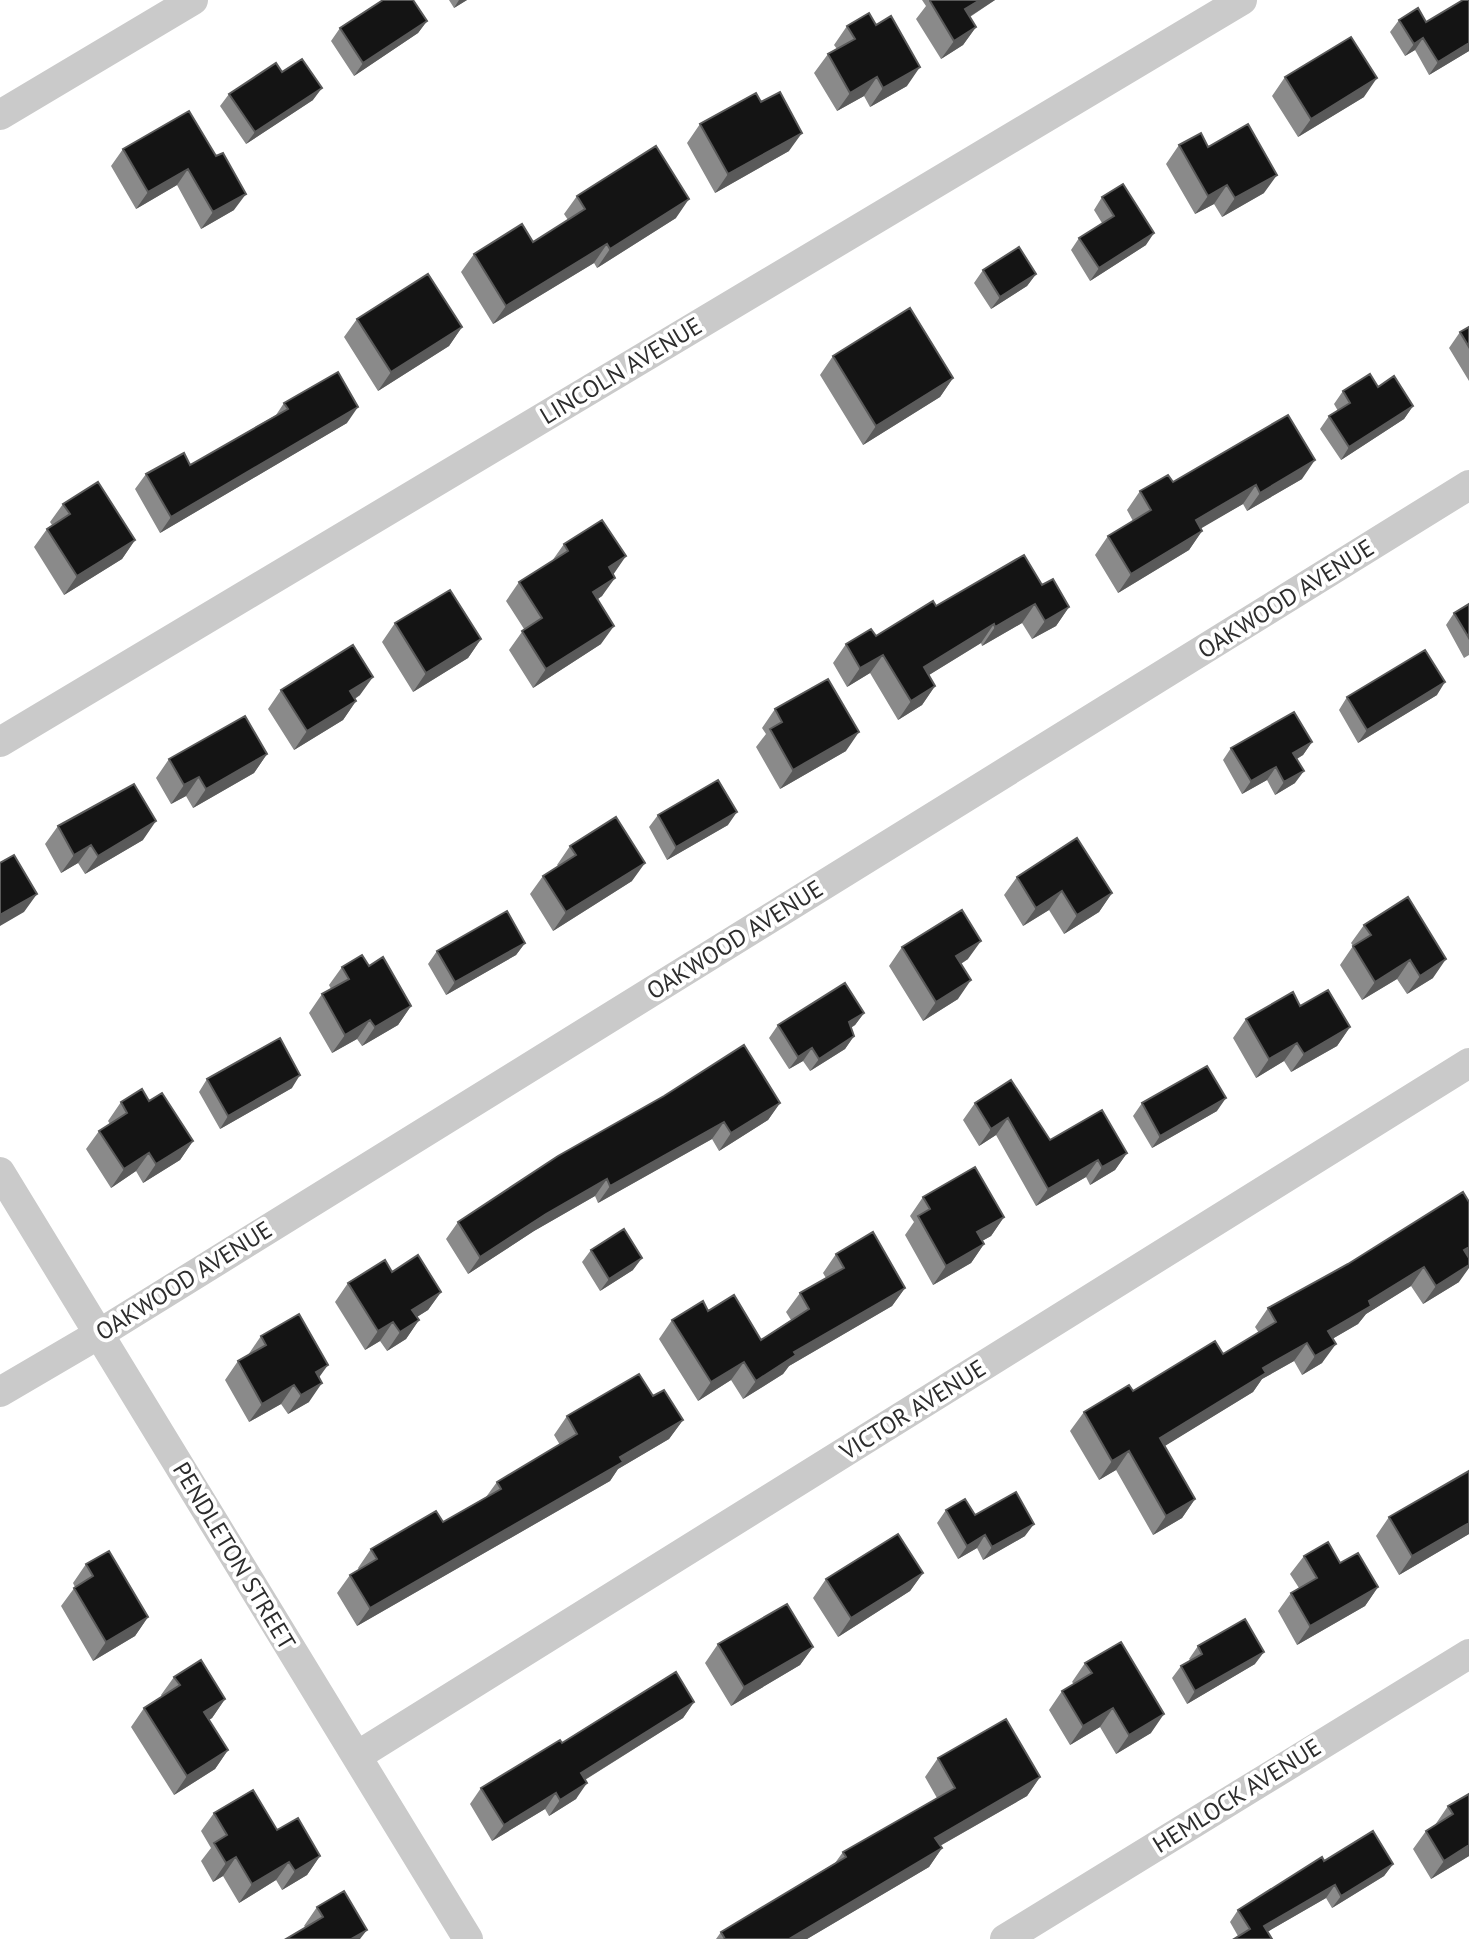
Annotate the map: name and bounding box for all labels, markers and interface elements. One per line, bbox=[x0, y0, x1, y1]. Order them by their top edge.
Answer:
street label: LINCOLN AVENUE bbox=[534, 310, 707, 431]
street label: OAKWOOD AVENUE bbox=[1192, 532, 1380, 665]
street label: OAKWOOD AVENUE bbox=[641, 873, 829, 1006]
street label: OAKWOOD AVENUE bbox=[90, 1214, 278, 1347]
street label: VICTOR AVENUE bbox=[833, 1352, 991, 1467]
street label: PENDLETON STREET bbox=[166, 1456, 303, 1655]
street label: HEMLOCK AVENUE bbox=[1147, 1731, 1327, 1860]

